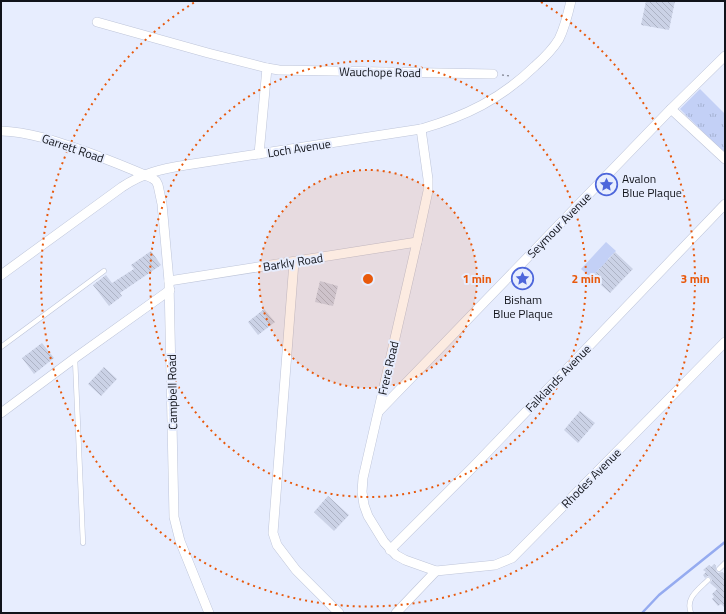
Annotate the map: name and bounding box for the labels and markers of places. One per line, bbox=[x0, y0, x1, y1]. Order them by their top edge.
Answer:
place label: Avalon Blue Plaque bbox=[622, 169, 682, 202]
place icon: Avalon Blue Plaque bbox=[594, 172, 620, 198]
place icon: Bisham Blue Plaque bbox=[510, 265, 536, 291]
centre of rings bbox=[361, 272, 375, 286]
place label: Bisham Blue Plaque bbox=[493, 290, 553, 323]

